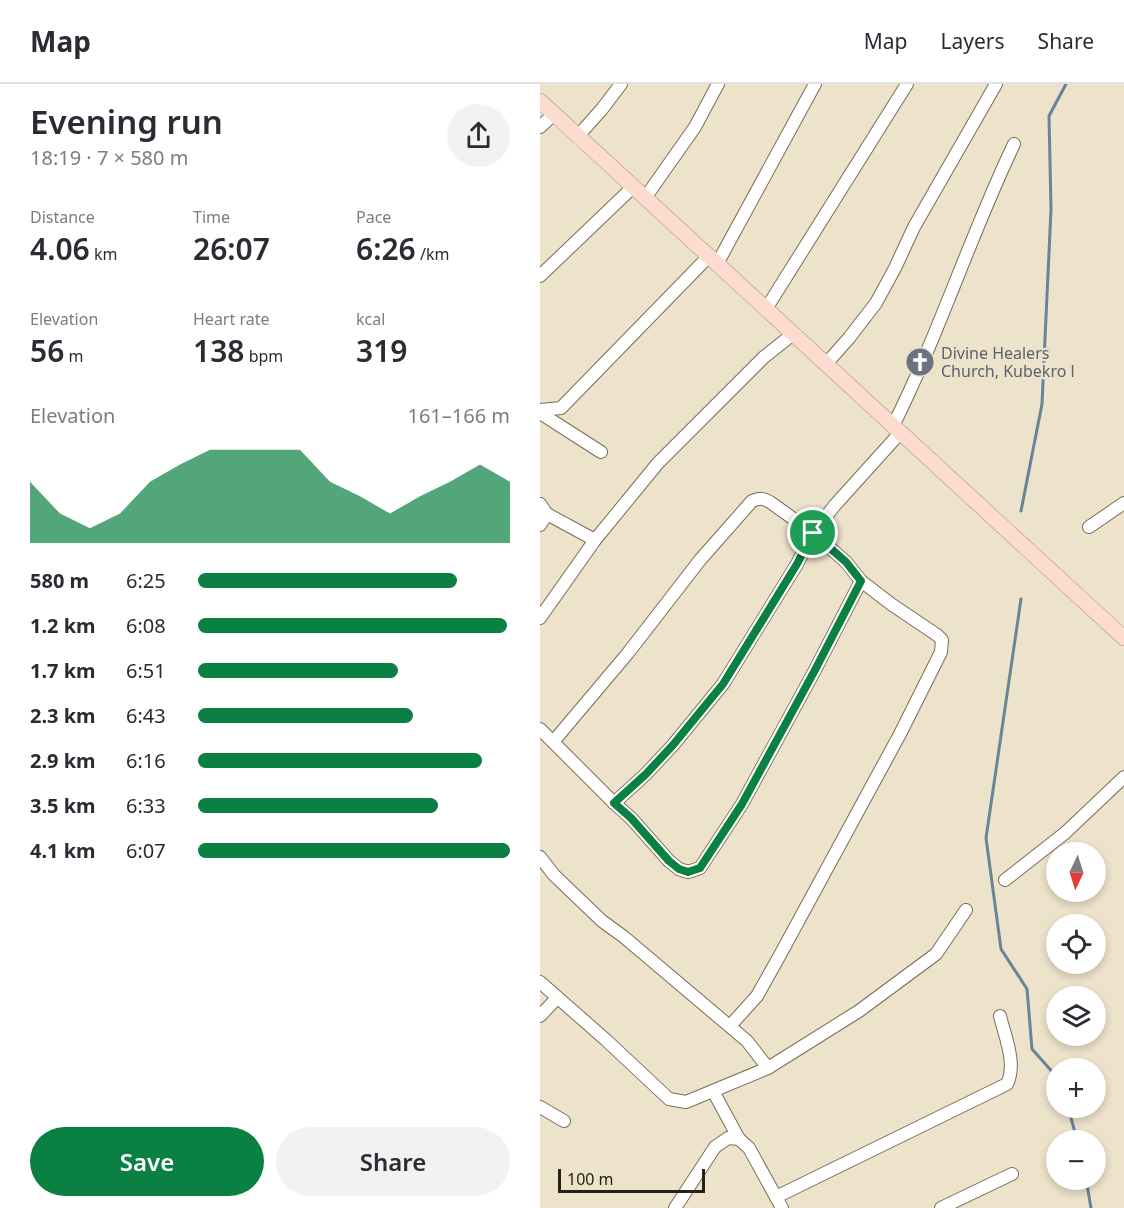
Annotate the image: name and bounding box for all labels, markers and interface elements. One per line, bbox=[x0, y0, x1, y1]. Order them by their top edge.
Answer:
text: Map bbox=[30, 22, 91, 60]
text: Map bbox=[864, 27, 908, 55]
text: Layers bbox=[941, 27, 1005, 55]
text: Share bbox=[1038, 27, 1094, 55]
text: Evening run bbox=[30, 99, 223, 144]
button: share bbox=[447, 104, 510, 167]
text: 18:19 · 7 × 580 m bbox=[30, 144, 188, 171]
text: Distance bbox=[30, 206, 95, 228]
text: Time bbox=[193, 206, 230, 228]
text: Pace bbox=[356, 206, 391, 228]
text: 4.06 bbox=[30, 228, 90, 269]
text: 26:07 bbox=[193, 228, 270, 269]
text: 6:26 bbox=[356, 228, 416, 269]
text: km bbox=[90, 243, 117, 265]
text: /km bbox=[416, 243, 449, 265]
text: Elevation bbox=[30, 308, 98, 330]
text: Heart rate bbox=[193, 308, 269, 330]
text: kcal bbox=[356, 308, 385, 330]
text: 56 bbox=[30, 330, 64, 371]
text: 138 bbox=[193, 330, 244, 371]
text: 319 bbox=[356, 330, 407, 371]
place label: Divine Healers Church, Kubekro l bbox=[941, 342, 1075, 382]
text: m bbox=[64, 345, 83, 367]
text: bpm bbox=[244, 345, 283, 367]
church icon: Divine Healers Church, Kubekro l bbox=[904, 346, 936, 378]
text: Elevation bbox=[30, 402, 115, 429]
text: 161–166 m bbox=[407, 402, 510, 429]
pin bbox=[787, 507, 838, 558]
icon: arrive bbox=[796, 516, 829, 549]
text: 580 m bbox=[30, 567, 89, 594]
text: 6:25 bbox=[126, 567, 166, 594]
text: 1.2 km bbox=[30, 612, 96, 639]
text: 6:08 bbox=[126, 612, 166, 639]
text: 1.7 km bbox=[30, 657, 96, 684]
text: 6:51 bbox=[126, 657, 166, 684]
text: 2.3 km bbox=[30, 702, 96, 729]
text: 6:43 bbox=[126, 702, 166, 729]
text: 2.9 km bbox=[30, 747, 96, 774]
text: 6:16 bbox=[126, 747, 166, 774]
text: 3.5 km bbox=[30, 792, 96, 819]
text: 6:33 bbox=[126, 792, 166, 819]
text: 4.1 km bbox=[30, 837, 96, 864]
text: 6:07 bbox=[126, 837, 166, 864]
north arrow bbox=[1046, 842, 1106, 902]
map controls bbox=[1046, 842, 1106, 1190]
button: locate bbox=[1046, 914, 1106, 974]
button: layers bbox=[1046, 986, 1106, 1046]
button: + bbox=[1046, 1058, 1106, 1118]
button: Save bbox=[30, 1127, 264, 1196]
button: Share bbox=[276, 1127, 510, 1196]
button: − bbox=[1046, 1130, 1106, 1190]
scale bar bbox=[558, 1166, 705, 1194]
text: 100 m bbox=[567, 1168, 614, 1190]

